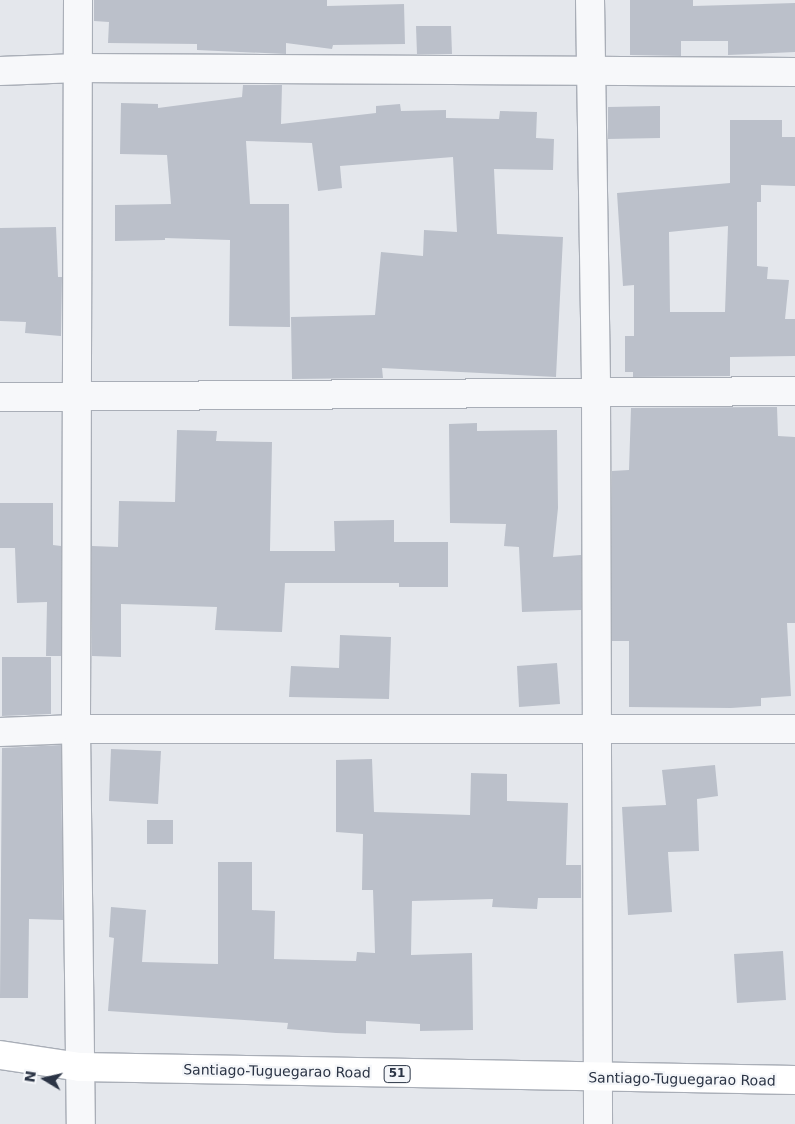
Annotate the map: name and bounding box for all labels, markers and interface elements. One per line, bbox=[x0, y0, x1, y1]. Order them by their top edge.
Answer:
north arrow bbox=[20, 1054, 70, 1104]
street label: Santiago-Tuguegarao Road bbox=[183, 1061, 371, 1081]
road number: 51 bbox=[383, 1064, 411, 1084]
street label: Santiago-Tuguegarao Road bbox=[588, 1069, 776, 1089]
text: N bbox=[21, 1070, 39, 1084]

